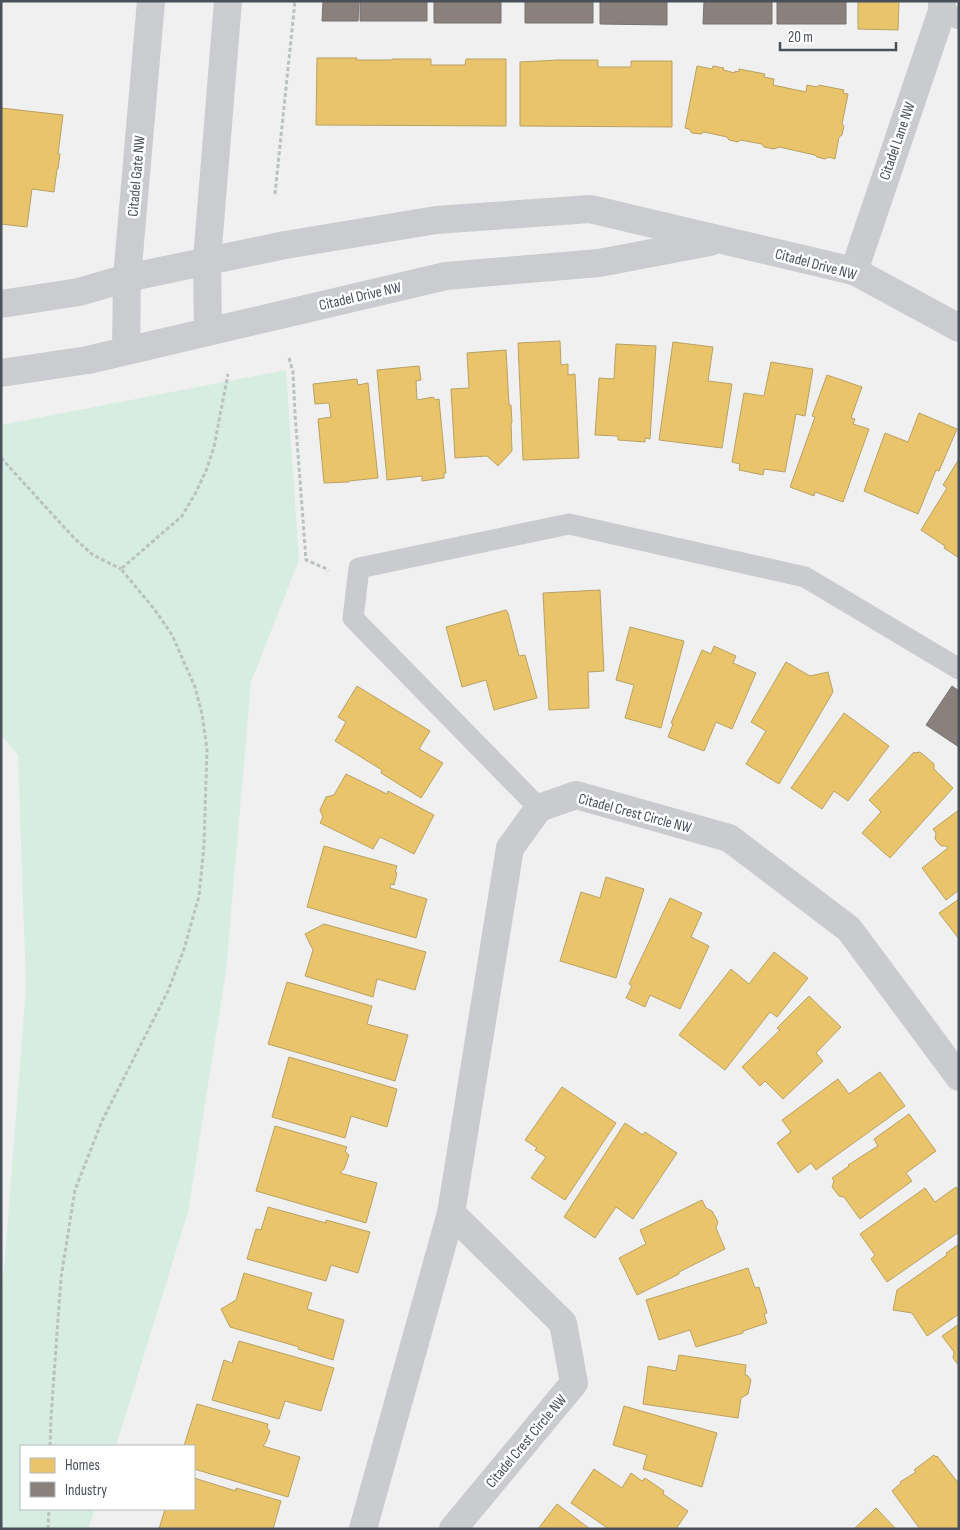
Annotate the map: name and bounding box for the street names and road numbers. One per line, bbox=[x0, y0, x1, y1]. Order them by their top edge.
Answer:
street label: Citadel Lane NW bbox=[875, 99, 920, 183]
street label: Citadel Gate NW bbox=[123, 135, 150, 217]
street label: Citadel Drive NW bbox=[773, 244, 859, 285]
street label: Citadel Drive NW bbox=[317, 278, 403, 315]
street label: Citadel Crest Circle NW bbox=[576, 789, 694, 838]
street label: Citadel Crest Circle NW bbox=[482, 1391, 571, 1492]

